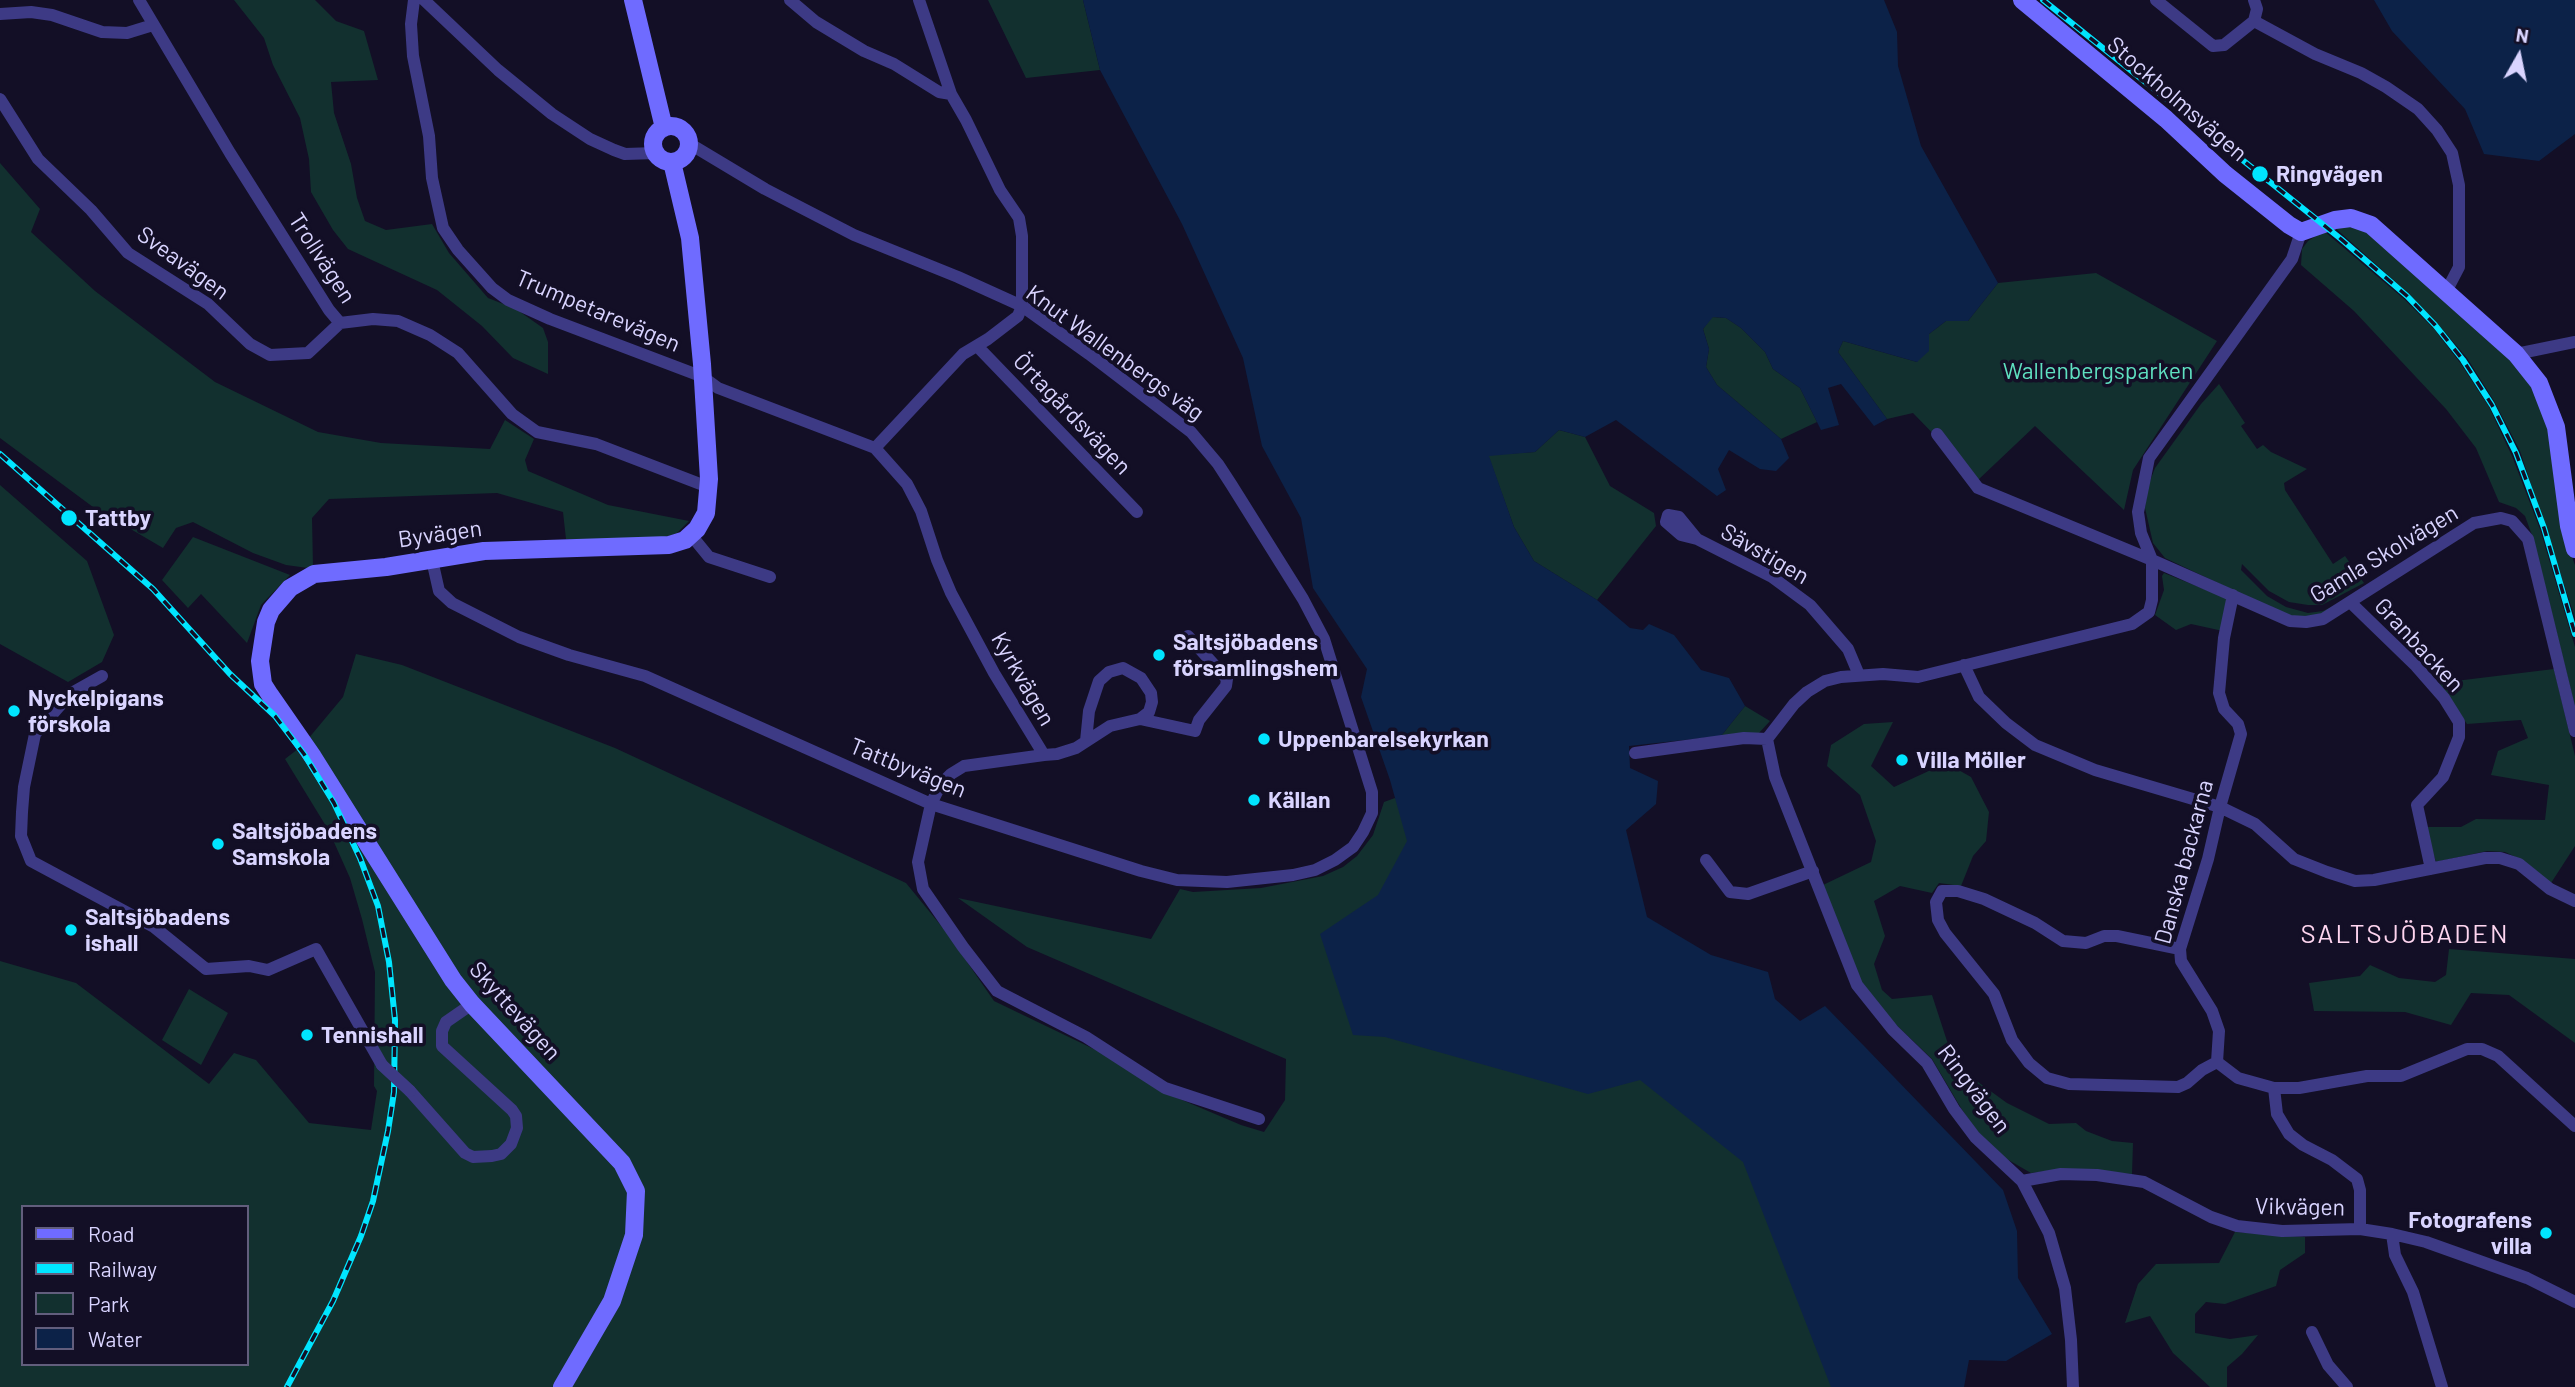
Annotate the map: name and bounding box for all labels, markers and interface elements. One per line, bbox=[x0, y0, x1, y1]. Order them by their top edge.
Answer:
north arrow bbox=[2484, 21, 2554, 91]
text: N bbox=[2514, 22, 2530, 47]
street label: Stockholmsvägen bbox=[2101, 31, 2253, 167]
place label: Ringvägen bbox=[2276, 160, 2383, 188]
marker: Ringvägen bbox=[2250, 164, 2270, 184]
street label: Trollvägen bbox=[282, 207, 362, 309]
street label: Sveavägen bbox=[132, 220, 234, 306]
street label: Trumpetarevägen bbox=[512, 264, 684, 358]
street label: Knut Wallenbergs väg bbox=[1021, 279, 1209, 427]
street label: Örtagårdsvägen bbox=[1007, 348, 1137, 480]
park label: Wallenbergsparken bbox=[2003, 357, 2193, 385]
street label: Gamla Skolvägen bbox=[2305, 499, 2463, 609]
place label: Tattby bbox=[85, 504, 151, 532]
marker: Tattby bbox=[59, 508, 79, 528]
street label: Byvägen bbox=[396, 514, 484, 554]
street label: Sävstigen bbox=[1716, 518, 1814, 590]
street label: Granbacken bbox=[2368, 592, 2470, 698]
street label: Kyrkvägen bbox=[985, 627, 1061, 731]
place label: Saltsjöbadens församlingshem bbox=[1173, 628, 1338, 682]
marker: Saltsjöbadens församlingshem bbox=[1151, 647, 1167, 663]
place label: Nyckelpigans förskola bbox=[28, 684, 164, 738]
marker: Nyckelpigans förskola bbox=[6, 703, 22, 719]
place label: Uppenbarelsekyrkan bbox=[1278, 725, 1489, 753]
marker: Uppenbarelsekyrkan bbox=[1256, 731, 1272, 747]
street label: Tattbyvägen bbox=[846, 732, 970, 804]
place label: Villa Möller bbox=[1916, 746, 2026, 774]
marker: Villa Möller bbox=[1894, 752, 1910, 768]
street label: Danska backarna bbox=[2149, 777, 2219, 947]
place label: Källan bbox=[1268, 786, 1330, 814]
marker: Källan bbox=[1246, 792, 1262, 808]
place label: Saltsjöbadens Samskola bbox=[232, 817, 377, 871]
marker: Saltsjöbadens Samskola bbox=[210, 836, 226, 852]
place label: Saltsjöbadens ishall bbox=[85, 903, 230, 957]
district label: SALTSJÖBADEN bbox=[2302, 918, 2508, 950]
marker: Saltsjöbadens ishall bbox=[63, 922, 79, 938]
street label: Skyttevägen bbox=[463, 956, 567, 1066]
place label: Tennishall bbox=[321, 1021, 424, 1049]
marker: Tennishall bbox=[299, 1027, 315, 1043]
street label: Ringvägen bbox=[1932, 1039, 2016, 1139]
street label: Vikvägen bbox=[2255, 1192, 2345, 1222]
legend bbox=[21, 1205, 248, 1366]
place label: Fotografens villa bbox=[2408, 1206, 2532, 1260]
text: Road bbox=[88, 1221, 134, 1246]
marker: Fotografens villa bbox=[2538, 1225, 2554, 1241]
text: Railway bbox=[88, 1256, 157, 1281]
text: Park bbox=[88, 1291, 129, 1316]
text: Water bbox=[88, 1326, 142, 1351]

